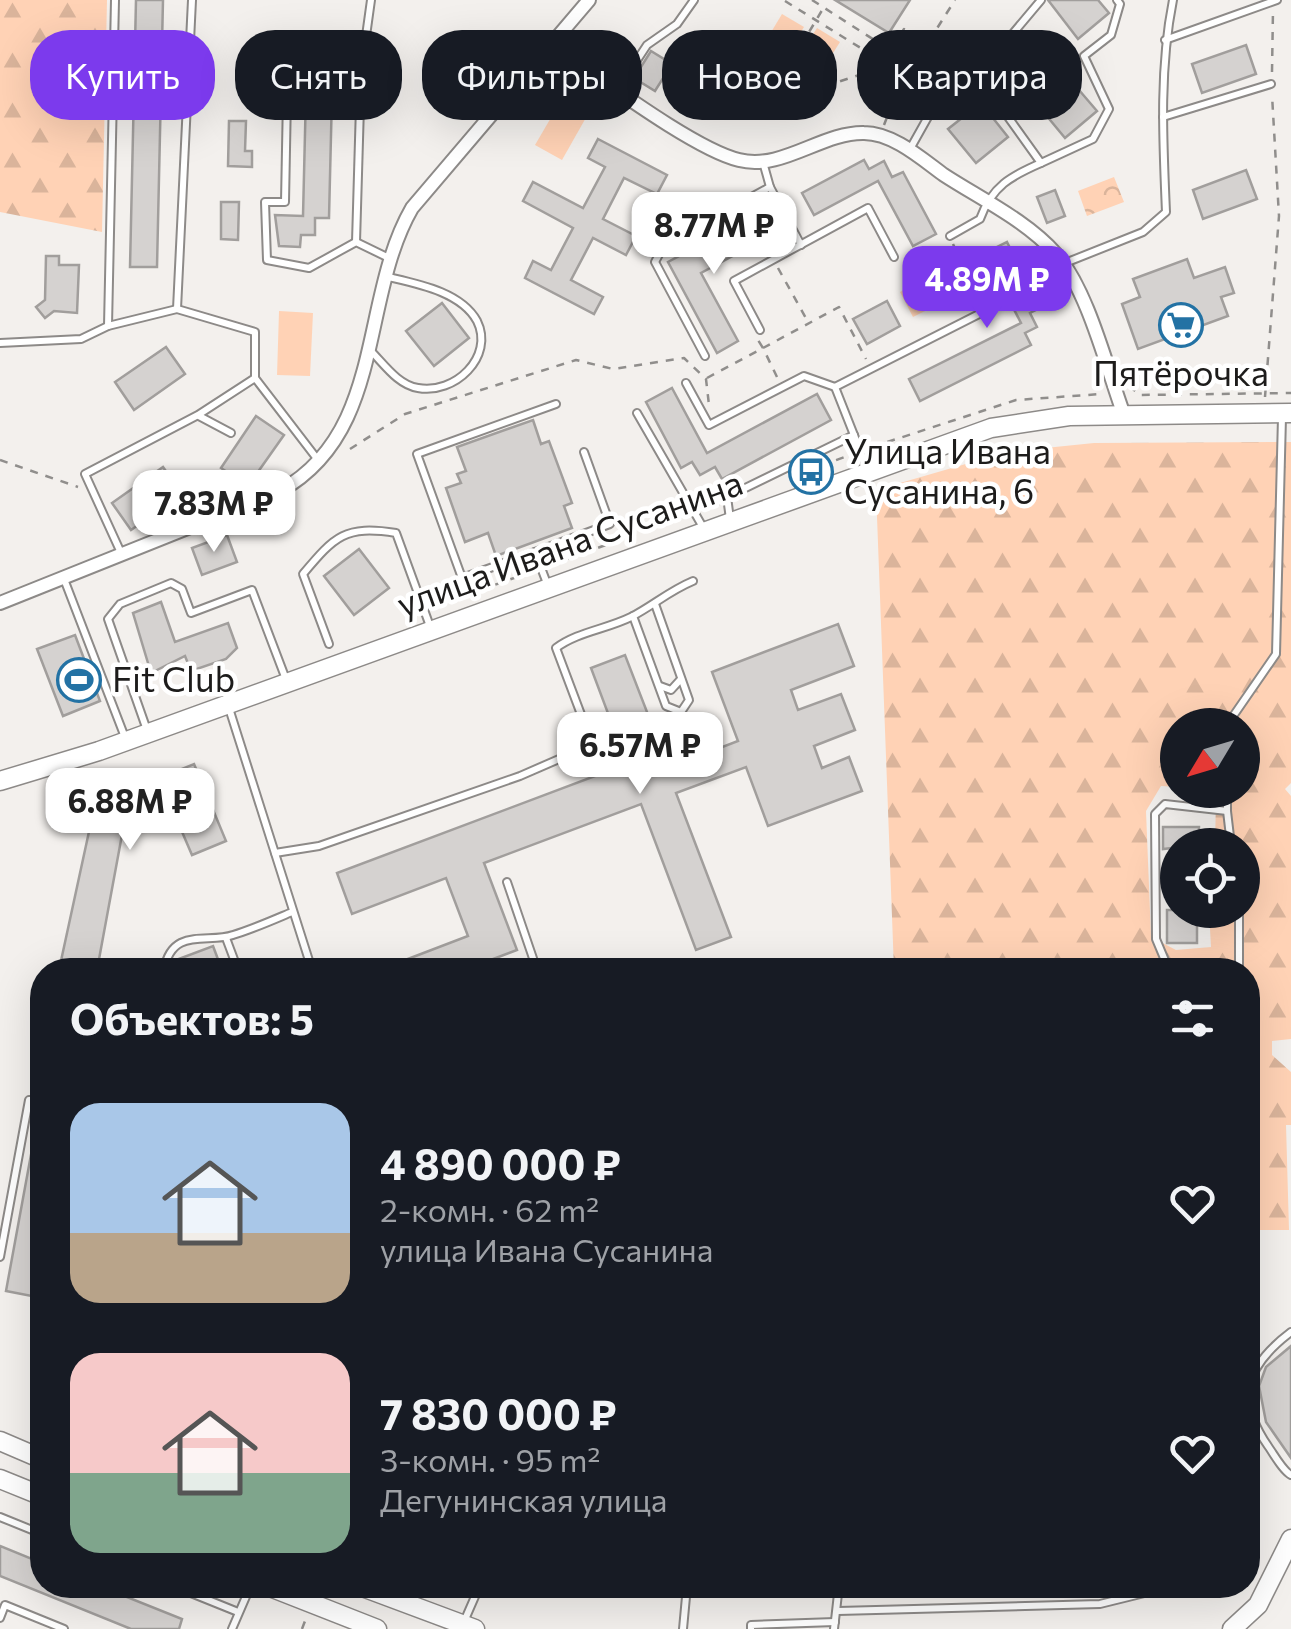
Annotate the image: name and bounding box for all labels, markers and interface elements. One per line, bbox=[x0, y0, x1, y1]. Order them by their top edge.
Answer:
chip: Купить bbox=[30, 30, 215, 120]
chip: Снять bbox=[235, 30, 402, 120]
chip: Фильтры bbox=[422, 30, 642, 120]
chip: Новое bbox=[662, 30, 837, 120]
chip: Квартира bbox=[857, 30, 1082, 120]
pin: 8.77M ₽ bbox=[622, 192, 806, 277]
text: 8.77M ₽ bbox=[654, 204, 774, 244]
pin: 4.89M ₽ bbox=[895, 246, 1079, 331]
text: 4.89M ₽ bbox=[924, 258, 1050, 298]
supermarket icon: Пятёрочка bbox=[1158, 302, 1204, 348]
place label: Пятёрочка bbox=[1093, 350, 1269, 393]
place label: Улица Ивана Сусанина, 6 bbox=[844, 428, 1051, 511]
bus stop icon: Улица Ивана Сусанина, 6 bbox=[788, 449, 834, 495]
street label: улица Ивана Сусанина bbox=[390, 459, 748, 624]
pin: 7.83M ₽ bbox=[122, 470, 306, 555]
text: 7.83M ₽ bbox=[154, 482, 274, 522]
place label: Fit Club bbox=[112, 656, 235, 699]
sports icon: Fit Club bbox=[56, 657, 102, 703]
north arrow bbox=[1160, 708, 1260, 808]
map controls bbox=[1160, 708, 1260, 928]
pin: 6.57M ₽ bbox=[548, 712, 732, 797]
text: 6.57M ₽ bbox=[579, 724, 701, 764]
pin: 6.88M ₽ bbox=[38, 768, 222, 853]
text: 6.88M ₽ bbox=[68, 780, 192, 820]
button: locate bbox=[1160, 828, 1260, 928]
icon: filters bbox=[1165, 991, 1220, 1046]
text: Объектов: 5 bbox=[70, 992, 314, 1044]
text: 4 890 000 ₽ bbox=[380, 1137, 621, 1189]
icon: home bbox=[150, 1143, 270, 1263]
icon: heart bbox=[1165, 1176, 1220, 1231]
text: 2-комн. · 62 m² bbox=[380, 1189, 599, 1229]
text: улица Ивана Сусанина bbox=[380, 1229, 713, 1269]
text: 7 830 000 ₽ bbox=[380, 1387, 617, 1439]
icon: home bbox=[150, 1393, 270, 1513]
icon: heart bbox=[1165, 1426, 1220, 1481]
text: 3-комн. · 95 m² bbox=[380, 1439, 600, 1479]
text: Дегунинская улица bbox=[380, 1479, 667, 1519]

